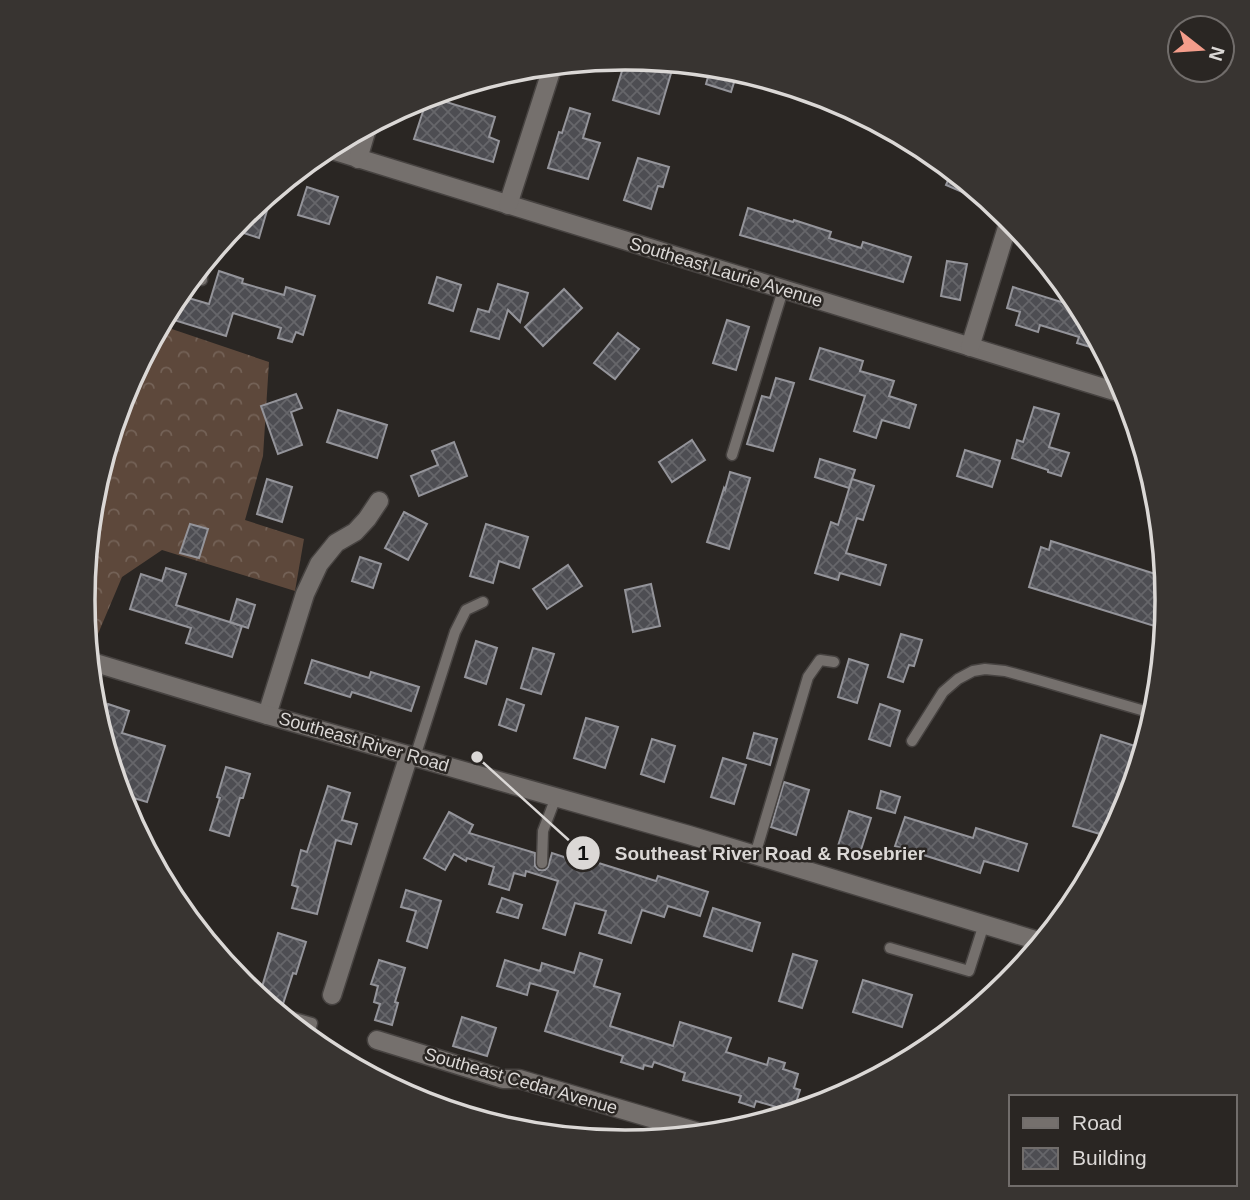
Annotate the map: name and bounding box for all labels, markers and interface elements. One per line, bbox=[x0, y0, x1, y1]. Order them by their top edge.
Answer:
north arrow bbox=[1166, 14, 1236, 84]
text: N bbox=[1205, 44, 1229, 63]
street label: Southeast Laurie Avenue bbox=[627, 233, 825, 311]
street label: Southeast River Road bbox=[277, 708, 451, 776]
callout: Southeast River Road & Rosebrier bbox=[565, 833, 939, 873]
text: 1 bbox=[577, 841, 589, 864]
text: Southeast River Road & Rosebrier bbox=[615, 843, 926, 864]
street label: Southeast Cedar Avenue bbox=[422, 1044, 620, 1118]
legend bbox=[1009, 1095, 1236, 1186]
text: Road bbox=[1072, 1111, 1122, 1134]
text: Building bbox=[1072, 1146, 1147, 1169]

